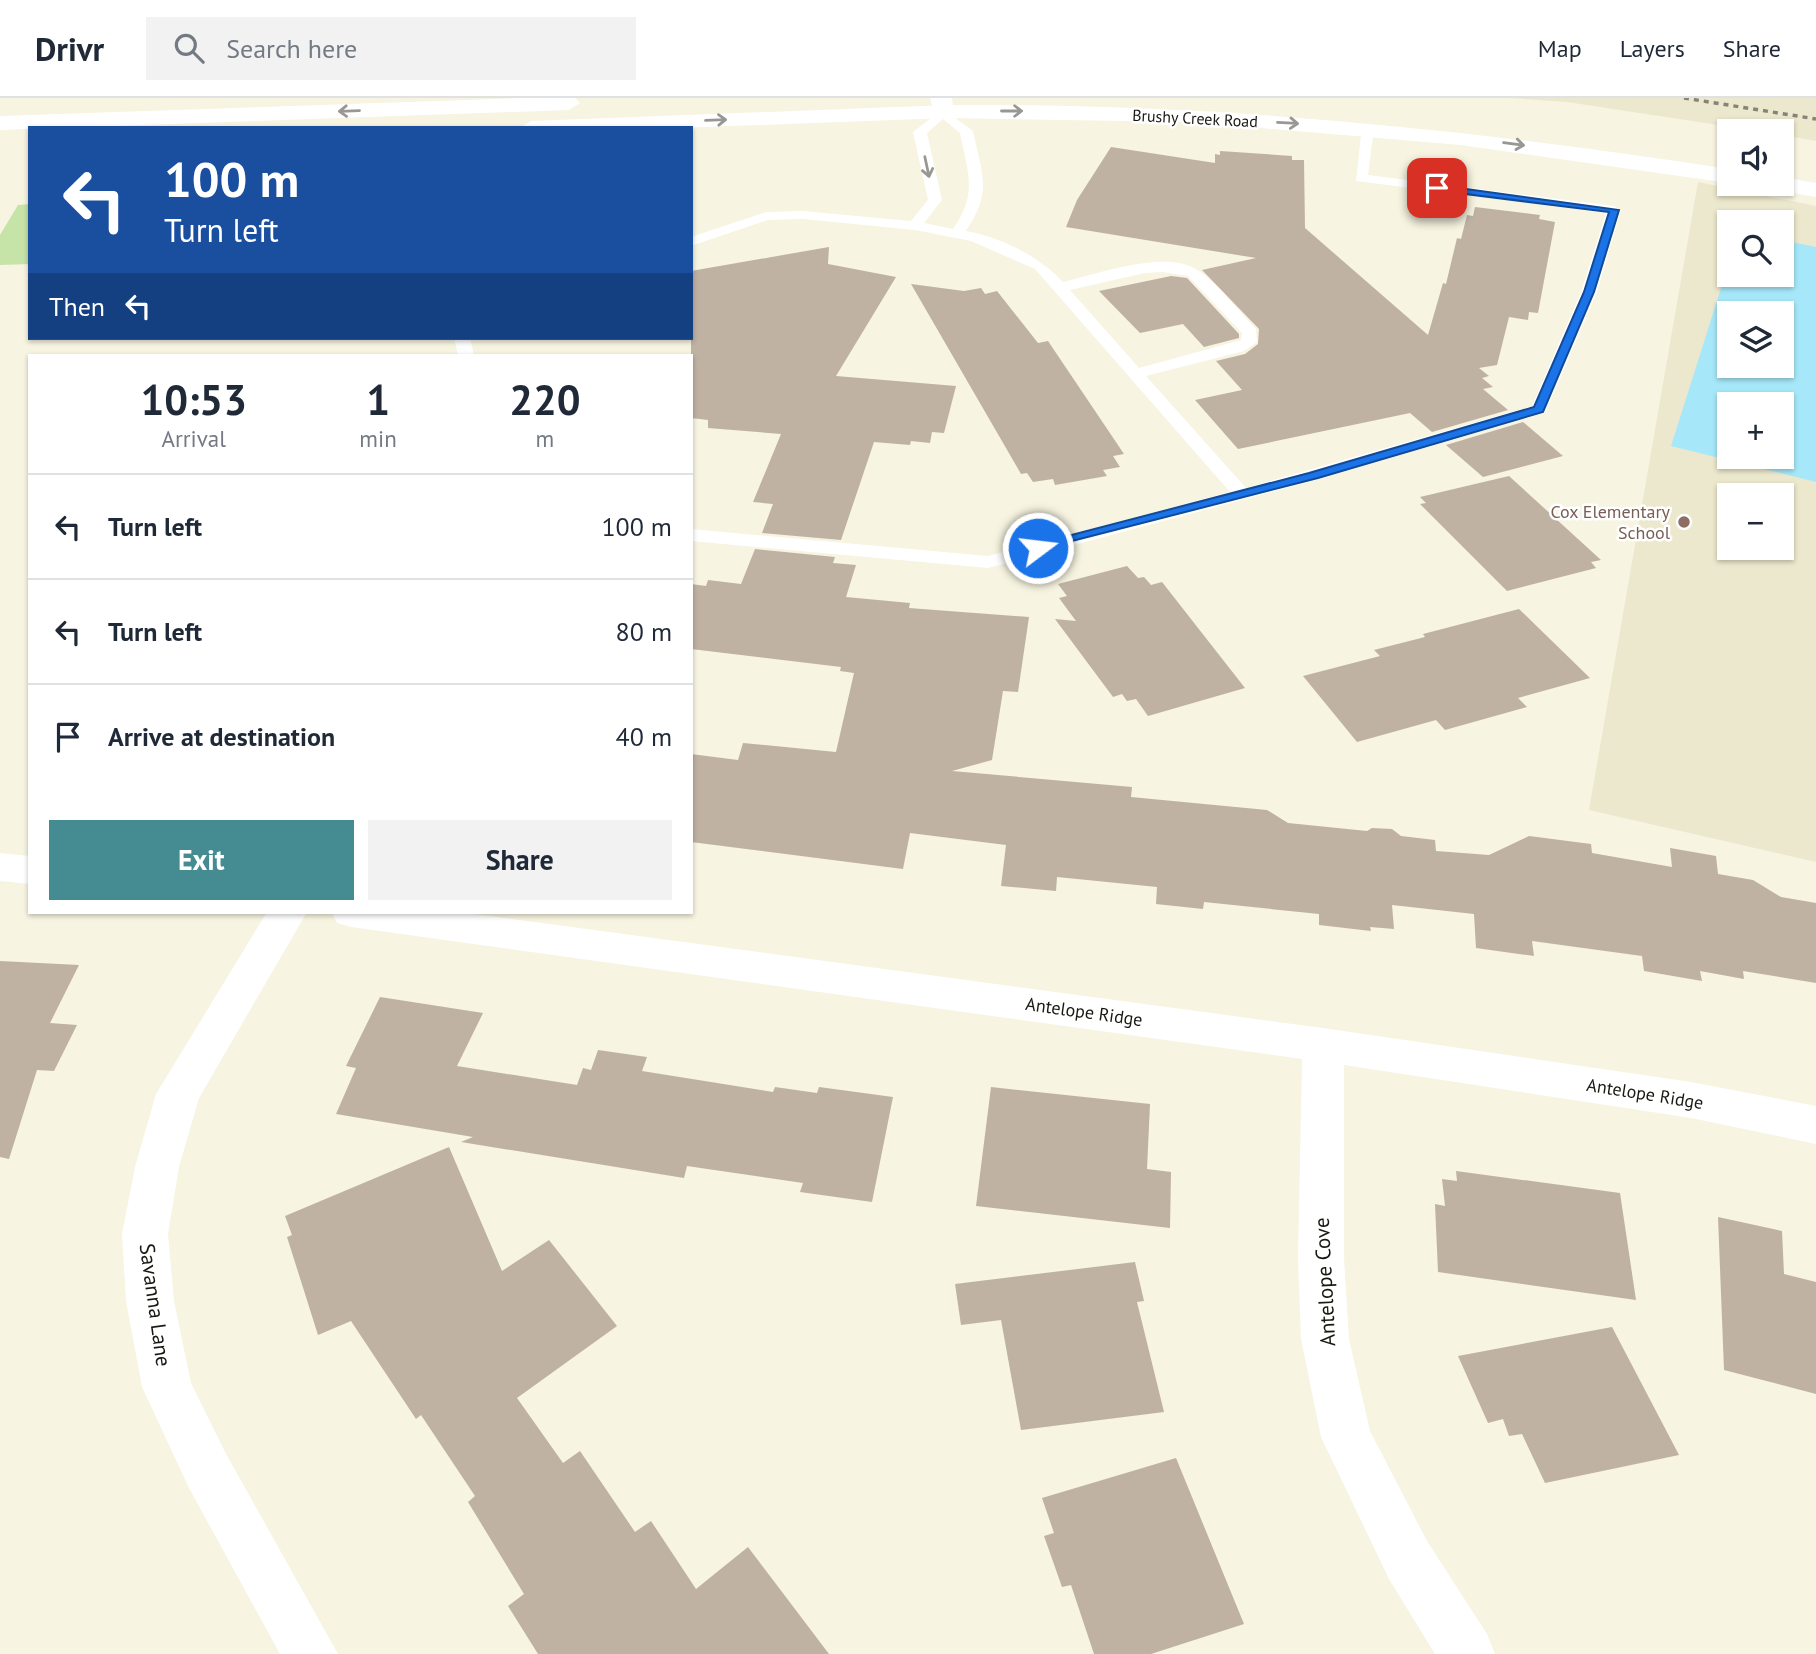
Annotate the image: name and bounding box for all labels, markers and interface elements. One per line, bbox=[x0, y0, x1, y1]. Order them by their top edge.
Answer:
search box bbox=[146, 17, 636, 80]
text: Drivr bbox=[35, 27, 104, 70]
icon: search bbox=[170, 29, 208, 67]
text: Search here bbox=[226, 32, 357, 65]
text: Map bbox=[1538, 33, 1582, 64]
text: Layers bbox=[1620, 33, 1685, 64]
text: Share bbox=[1723, 33, 1781, 64]
one-way arrow bbox=[338, 104, 361, 118]
one-way arrow bbox=[1000, 104, 1023, 118]
street label: Brushy Creek Road bbox=[1132, 105, 1258, 131]
one-way arrow bbox=[704, 114, 727, 127]
one-way arrow bbox=[1276, 116, 1299, 129]
map controls bbox=[1717, 119, 1794, 560]
button: sound bbox=[1717, 119, 1794, 196]
one-way arrow bbox=[1502, 138, 1525, 151]
text: 100 m bbox=[164, 147, 299, 211]
icon: left bbox=[49, 154, 140, 245]
one-way arrow bbox=[921, 155, 935, 178]
pin bbox=[1407, 158, 1467, 218]
icon: arrive bbox=[1418, 169, 1456, 207]
text: Turn left bbox=[164, 209, 279, 251]
button: search bbox=[1717, 210, 1794, 287]
icon: left bbox=[119, 287, 157, 325]
text: Then bbox=[49, 290, 105, 323]
button: layers bbox=[1717, 301, 1794, 378]
text: 10:53 bbox=[140, 372, 247, 427]
text: 1 bbox=[366, 372, 390, 427]
text: 220 bbox=[509, 372, 581, 427]
button: + bbox=[1717, 392, 1794, 469]
text: Arrival bbox=[161, 424, 226, 453]
text: min bbox=[359, 424, 397, 453]
text: m bbox=[536, 424, 554, 453]
button: − bbox=[1717, 483, 1794, 560]
place label: Cox Elementary School bbox=[1550, 500, 1671, 544]
icon: left bbox=[49, 508, 87, 546]
text: Turn left bbox=[108, 510, 202, 543]
text: 100 m bbox=[601, 510, 672, 543]
position arrow bbox=[1001, 511, 1075, 585]
marker: Cox Elementary School bbox=[1676, 514, 1692, 530]
icon: left bbox=[49, 613, 87, 651]
text: Turn left bbox=[108, 615, 202, 648]
text: 80 m bbox=[616, 615, 672, 648]
icon: arrive bbox=[49, 718, 87, 756]
text: Arrive at destination bbox=[108, 720, 335, 753]
text: 40 m bbox=[616, 720, 672, 753]
button: Exit bbox=[49, 820, 354, 900]
button: Share bbox=[368, 820, 672, 900]
street label: Antelope Ridge bbox=[1024, 992, 1144, 1031]
street label: Antelope Ridge bbox=[1585, 1073, 1705, 1114]
street label: Antelope Cove bbox=[1308, 1217, 1341, 1347]
street label: Savanna Lane bbox=[133, 1242, 178, 1368]

